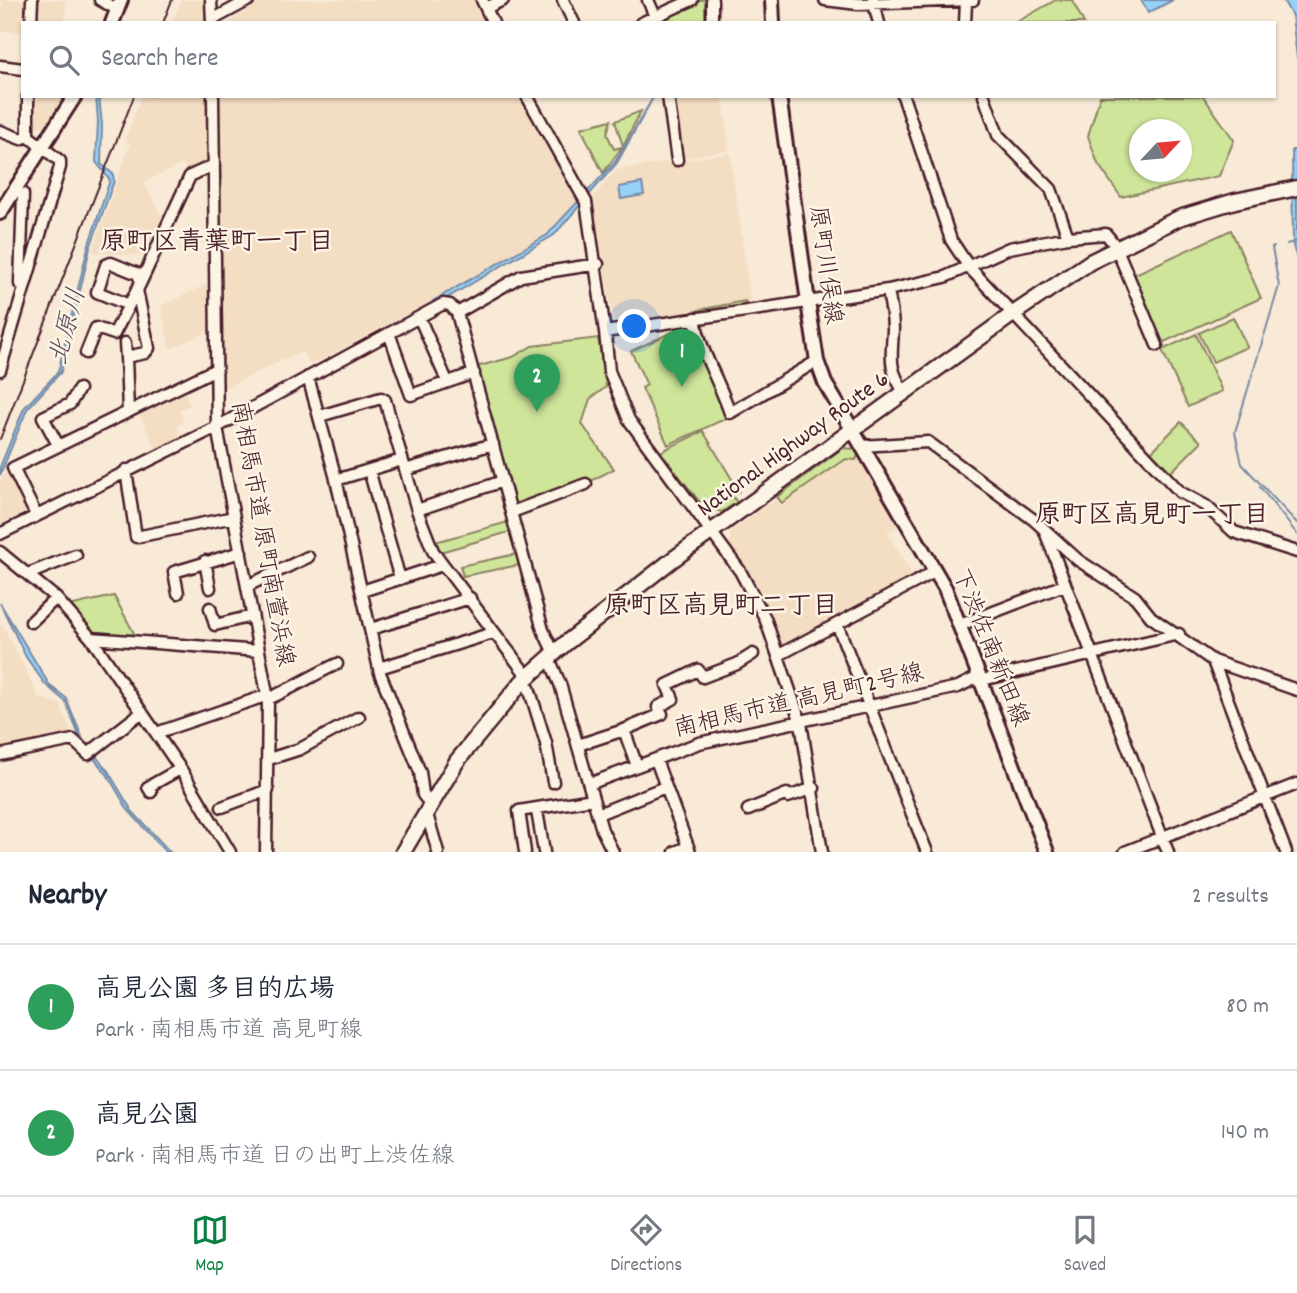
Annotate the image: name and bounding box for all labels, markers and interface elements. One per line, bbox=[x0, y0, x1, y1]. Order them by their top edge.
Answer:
search box bbox=[21, 21, 1276, 98]
icon: search bbox=[45, 41, 83, 79]
text: Search here bbox=[101, 41, 219, 78]
north arrow bbox=[1129, 119, 1192, 182]
street label: 原町川俣線 bbox=[799, 203, 849, 327]
district label: 原町区青葉町一丁目 bbox=[100, 225, 334, 262]
water label: 北原川 bbox=[41, 285, 97, 369]
your location bbox=[617, 309, 651, 343]
pin: 1 bbox=[659, 329, 705, 387]
pin: 2 bbox=[514, 354, 560, 412]
street label: National Highway Route 6 bbox=[691, 364, 897, 526]
street label: 南相馬市道 原町南萱浜線 bbox=[221, 398, 301, 670]
district label: 原町区高見町一丁目 bbox=[1035, 498, 1269, 535]
street label: 下渋佐南新田線 bbox=[942, 564, 1036, 732]
district label: 原町区高見町二丁目 bbox=[604, 589, 838, 626]
street label: 南相馬市道 高見町2号線 bbox=[670, 657, 928, 747]
text: Nearby bbox=[28, 876, 106, 919]
text: 2 results bbox=[1192, 881, 1269, 914]
text: 高見公園 多目的広場 bbox=[95, 972, 335, 1009]
text: 1 bbox=[48, 991, 54, 1024]
text: 80 m bbox=[1226, 991, 1269, 1024]
text: Park · 南相馬市道 高見町線 bbox=[95, 1015, 362, 1048]
text: 高見公園 bbox=[95, 1098, 199, 1135]
text: 2 bbox=[46, 1117, 56, 1150]
text: 140 m bbox=[1221, 1117, 1269, 1150]
text: Park · 南相馬市道 日の出町上渋佐線 bbox=[95, 1141, 454, 1174]
tab: Map bbox=[191, 1211, 229, 1280]
tab: Directions bbox=[610, 1211, 682, 1280]
tab: Saved bbox=[1064, 1211, 1106, 1280]

